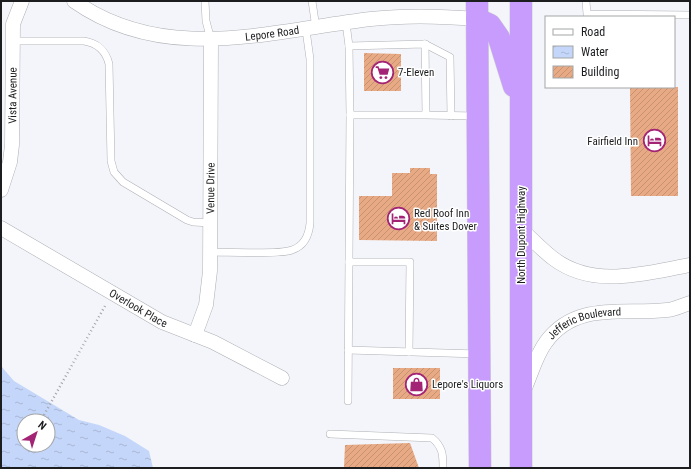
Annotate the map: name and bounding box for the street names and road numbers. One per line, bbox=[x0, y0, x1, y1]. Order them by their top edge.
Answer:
street label: Lepore Road bbox=[244, 23, 300, 43]
street label: Vista Avenue bbox=[6, 67, 19, 124]
street label: Venue Drive bbox=[204, 162, 217, 214]
street label: North Dupont Highway bbox=[515, 186, 528, 284]
street label: Overlook Place bbox=[107, 286, 169, 330]
street label: Jefferic Boulevard bbox=[545, 305, 621, 342]

